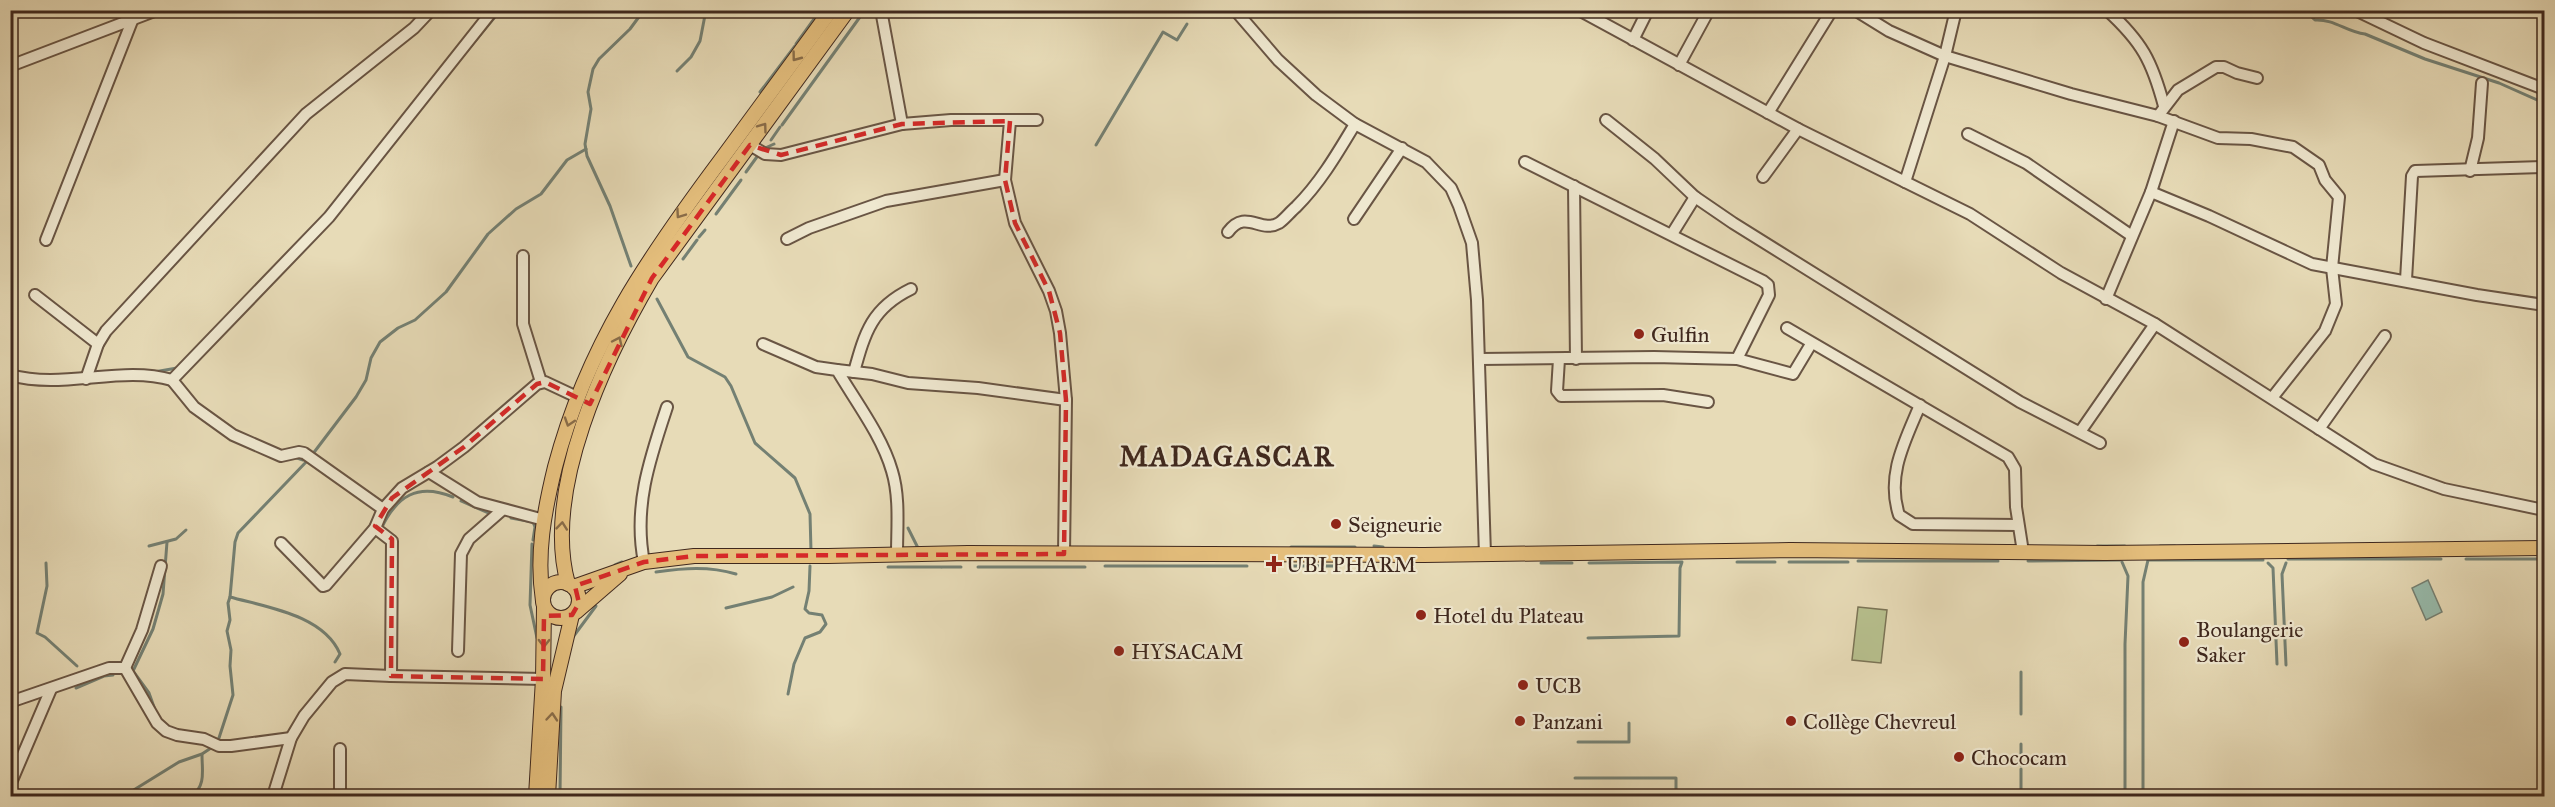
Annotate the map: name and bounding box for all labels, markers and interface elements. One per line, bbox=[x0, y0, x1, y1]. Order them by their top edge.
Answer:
one-way arrow bbox=[793, 51, 804, 62]
one-way arrow bbox=[755, 123, 766, 134]
one-way arrow bbox=[676, 207, 687, 218]
place label: Gulfin bbox=[1651, 321, 1709, 348]
marker: Gulfin bbox=[1632, 327, 1646, 341]
one-way arrow bbox=[611, 336, 623, 347]
one-way arrow bbox=[563, 416, 576, 427]
district label: MADAGASCAR bbox=[1119, 439, 1335, 474]
place label: Seigneurie bbox=[1348, 511, 1442, 538]
marker: Seigneurie bbox=[1329, 517, 1343, 531]
one-way arrow bbox=[555, 521, 567, 531]
place label: UBI PHARM bbox=[1286, 551, 1417, 578]
marker: UBI PHARM bbox=[1267, 557, 1281, 571]
place label: Hotel du Plateau bbox=[1433, 602, 1584, 629]
marker: Hotel du Plateau bbox=[1414, 608, 1428, 622]
place label: Boulangerie Saker bbox=[2196, 616, 2303, 668]
marker: Boulangerie Saker bbox=[2177, 635, 2191, 649]
place label: HYSACAM bbox=[1131, 638, 1243, 665]
one-way arrow bbox=[538, 639, 550, 648]
marker: HYSACAM bbox=[1112, 644, 1126, 658]
place label: UCB bbox=[1535, 672, 1582, 699]
marker: UCB bbox=[1516, 678, 1530, 692]
place label: Panzani bbox=[1532, 708, 1603, 735]
place label: Collège Chevreul bbox=[1803, 708, 1956, 735]
one-way arrow bbox=[545, 713, 558, 722]
marker: Panzani bbox=[1513, 714, 1527, 728]
marker: Collège Chevreul bbox=[1784, 714, 1798, 728]
place label: Chococam bbox=[1971, 744, 2068, 771]
marker: Chococam bbox=[1952, 750, 1966, 764]

